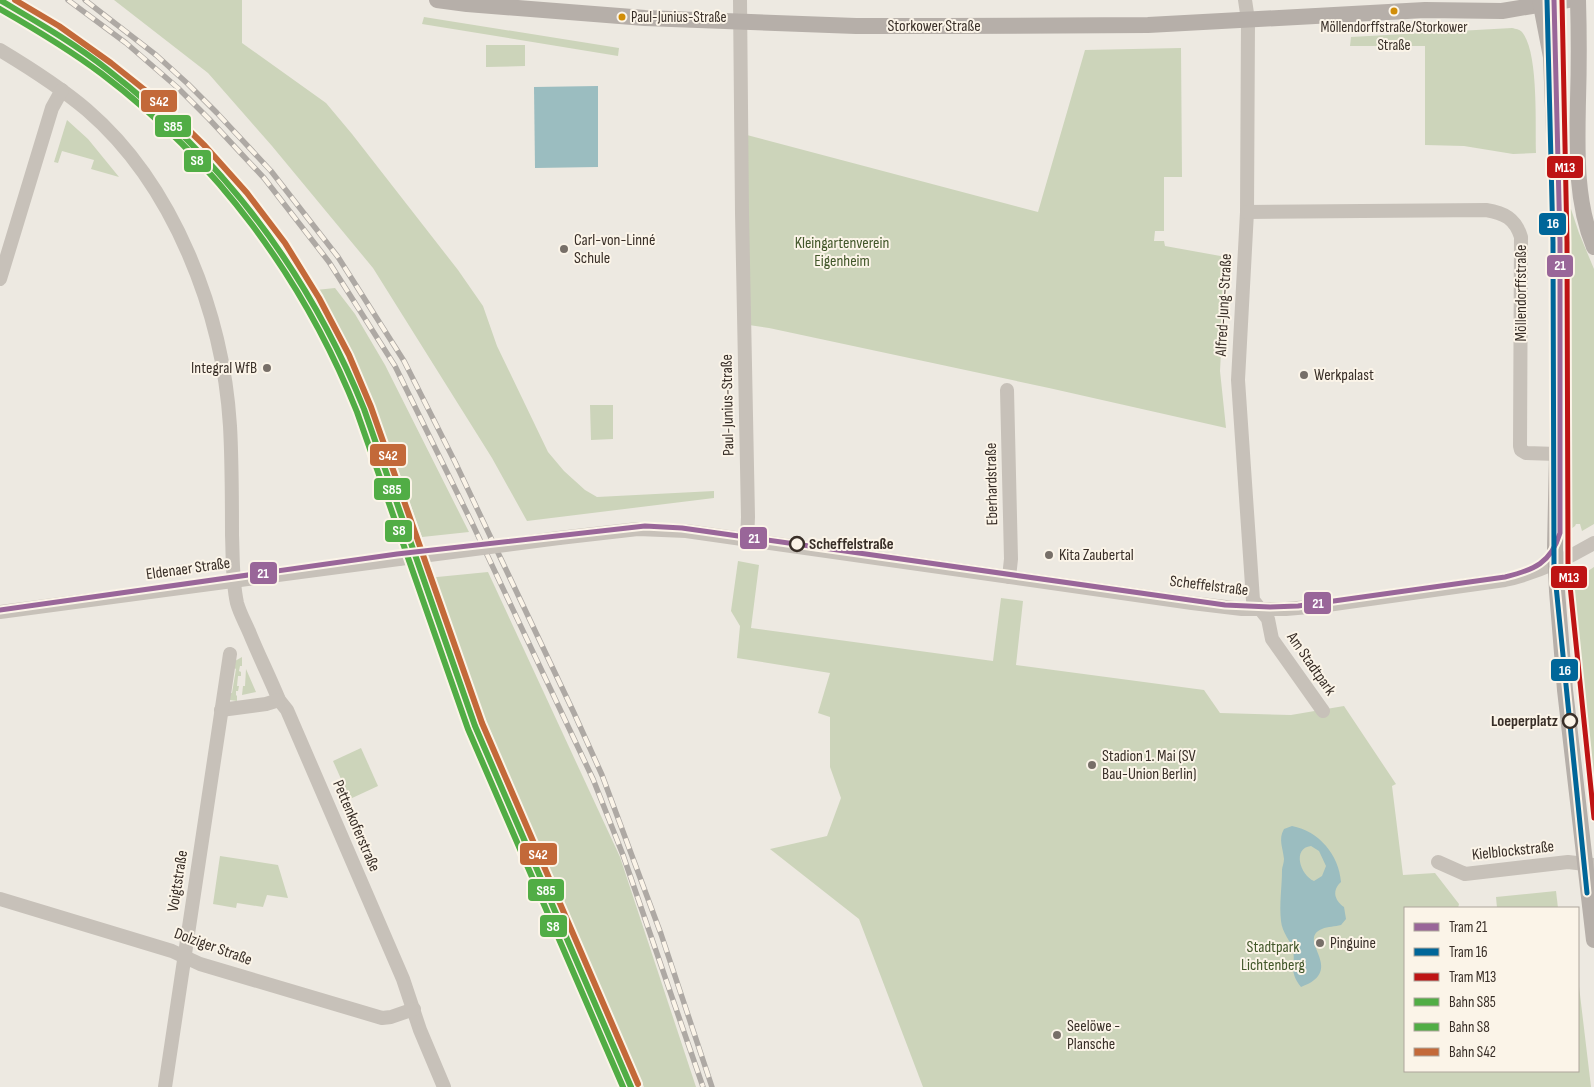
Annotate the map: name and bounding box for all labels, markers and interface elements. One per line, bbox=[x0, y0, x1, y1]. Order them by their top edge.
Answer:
marker: Möllendorffstraße/Storkower Straße bbox=[1389, 6, 1399, 16]
place label: Paul-Junius-Straße bbox=[631, 8, 727, 27]
marker: Paul-Junius-Straße bbox=[617, 12, 627, 22]
street label: Storkower Straße bbox=[887, 17, 981, 36]
place label: Möllendorffstraße/Storkower Straße bbox=[1321, 18, 1468, 55]
line badge: S42 bbox=[140, 89, 178, 113]
text: S42 bbox=[149, 93, 169, 110]
line badge: S85 bbox=[154, 114, 192, 138]
text: S85 bbox=[163, 118, 183, 135]
line badge: S8 bbox=[183, 149, 212, 173]
text: S8 bbox=[190, 152, 204, 169]
line badge: M13 bbox=[1546, 155, 1584, 179]
text: M13 bbox=[1555, 159, 1575, 176]
line badge: 16 bbox=[1538, 212, 1567, 236]
text: 16 bbox=[1547, 215, 1559, 232]
place label: Carl-von-Linné Schule bbox=[574, 231, 655, 268]
park label: Kleingartenverein Eigenheim bbox=[795, 234, 889, 271]
marker: Carl-von-Linné Schule bbox=[558, 243, 570, 255]
street label: Möllendorffstraße bbox=[1512, 245, 1531, 341]
street label: Alfred-Jung-Straße bbox=[1212, 253, 1236, 358]
line badge: 21 bbox=[1546, 254, 1574, 278]
text: 21 bbox=[1554, 257, 1566, 274]
street label: Paul-Junius-Straße bbox=[718, 354, 738, 456]
place label: Integral WfB bbox=[191, 359, 257, 378]
marker: Integral WfB bbox=[261, 362, 273, 374]
place label: Werkpalast bbox=[1314, 366, 1374, 385]
marker: Werkpalast bbox=[1298, 369, 1310, 381]
line badge: S42 bbox=[369, 443, 407, 467]
street label: Eberhardstraße bbox=[982, 443, 1002, 525]
text: S42 bbox=[378, 447, 398, 464]
line badge: S85 bbox=[373, 477, 411, 501]
text: S85 bbox=[382, 481, 402, 498]
line badge: S8 bbox=[384, 519, 413, 543]
text: S8 bbox=[392, 522, 406, 539]
line badge: 21 bbox=[739, 526, 768, 550]
text: 21 bbox=[748, 530, 760, 547]
place label: Scheffelstraße bbox=[809, 535, 894, 554]
marker: Scheffelstraße bbox=[789, 536, 805, 552]
place label: Kita Zaubertal bbox=[1059, 546, 1134, 565]
marker: Kita Zaubertal bbox=[1043, 549, 1055, 561]
street label: Eldenaer Straße bbox=[145, 554, 231, 584]
line badge: 21 bbox=[249, 561, 278, 585]
text: 21 bbox=[257, 565, 269, 582]
line badge: M13 bbox=[1550, 565, 1588, 589]
text: M13 bbox=[1559, 569, 1579, 586]
street label: Scheffelstraße bbox=[1169, 572, 1249, 600]
line badge: 21 bbox=[1303, 591, 1332, 615]
text: 21 bbox=[1312, 595, 1324, 612]
street label: Am Stadtpark bbox=[1282, 628, 1340, 699]
line badge: 16 bbox=[1550, 658, 1579, 682]
text: 16 bbox=[1559, 662, 1571, 679]
place label: Loeperplatz bbox=[1491, 712, 1558, 731]
marker: Loeperplatz bbox=[1562, 713, 1578, 729]
place label: Stadion 1. Mai (SV Bau-Union Berlin) bbox=[1102, 747, 1197, 784]
marker: Stadion 1. Mai (SV Bau-Union Berlin) bbox=[1086, 759, 1098, 771]
street label: Pettenkoferstraße bbox=[328, 777, 384, 875]
street label: Kielblockstraße bbox=[1471, 837, 1555, 865]
line badge: S42 bbox=[519, 842, 558, 866]
text: S42 bbox=[528, 846, 548, 863]
street label: Voigtstraße bbox=[164, 849, 192, 913]
line badge: S85 bbox=[527, 878, 565, 902]
text: S85 bbox=[536, 882, 556, 899]
legend bbox=[1404, 907, 1579, 1072]
line badge: S8 bbox=[539, 914, 568, 938]
text: S8 bbox=[546, 918, 560, 935]
text: Tram 21 bbox=[1449, 918, 1488, 937]
street label: Dolziger Straße bbox=[171, 924, 255, 970]
place label: Pinguine bbox=[1330, 934, 1376, 953]
marker: Pinguine bbox=[1314, 937, 1326, 949]
park label: Stadtpark Lichtenberg bbox=[1241, 938, 1305, 975]
text: Tram 16 bbox=[1449, 943, 1488, 962]
text: Tram M13 bbox=[1449, 968, 1496, 987]
text: Bahn S85 bbox=[1449, 993, 1496, 1012]
place label: Seelöwe - Plansche bbox=[1067, 1017, 1120, 1054]
text: Bahn S8 bbox=[1449, 1018, 1490, 1037]
marker: Seelöwe - Plansche bbox=[1051, 1029, 1063, 1041]
text: Bahn S42 bbox=[1449, 1043, 1496, 1062]

